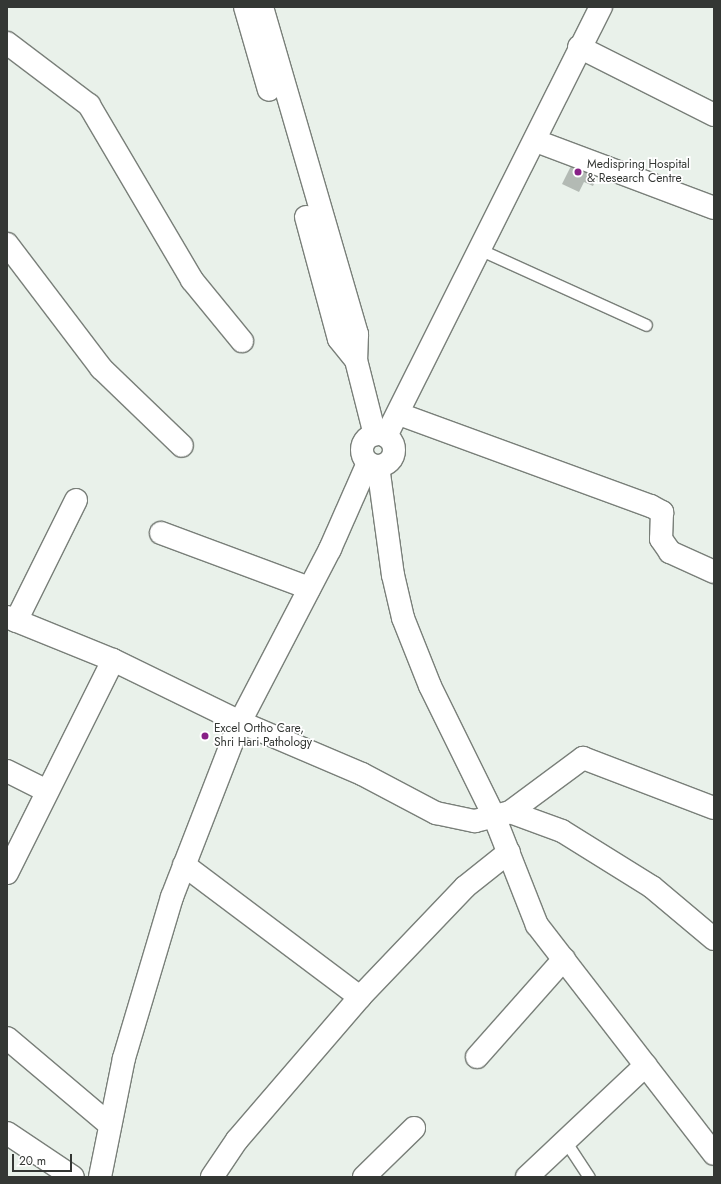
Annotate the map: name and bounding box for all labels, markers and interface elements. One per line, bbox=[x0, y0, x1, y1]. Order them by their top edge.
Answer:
place label: Medispring Hospital & Research Centre bbox=[587, 158, 690, 186]
marker: Medispring Hospital & Research Centre bbox=[572, 166, 584, 178]
place label: Excel Ortho Care, Shri Hari Pathology bbox=[214, 722, 312, 750]
marker: Excel Ortho Care, Shri Hari Pathology bbox=[199, 730, 211, 742]
scale bar bbox=[14, 1146, 74, 1172]
text: 20 m bbox=[19, 1152, 46, 1170]

